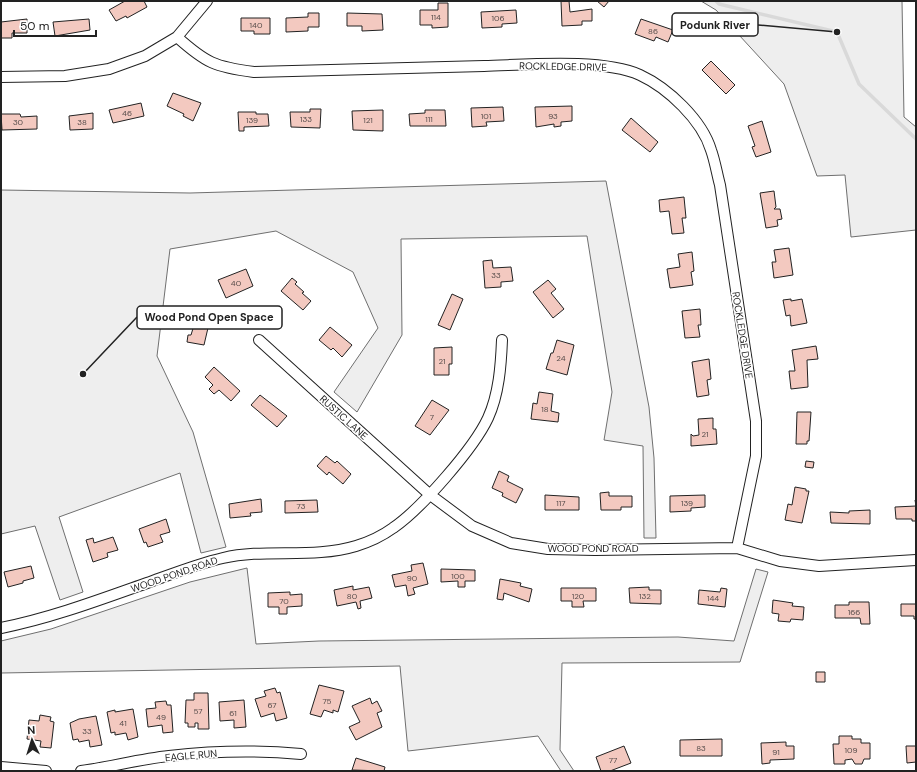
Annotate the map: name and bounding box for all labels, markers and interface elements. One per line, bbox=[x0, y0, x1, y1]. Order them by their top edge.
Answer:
scale bar bbox=[14, 12, 96, 38]
house number: 114 bbox=[431, 12, 441, 22]
house number: 106 bbox=[492, 13, 505, 23]
callout: Podunk River bbox=[672, 13, 758, 36]
text: 50 m bbox=[20, 18, 49, 34]
text: Podunk River bbox=[680, 18, 750, 32]
house number: 140 bbox=[250, 20, 263, 30]
house number: 86 bbox=[648, 26, 658, 36]
street label: ROCKLEDGE DRIVE bbox=[519, 59, 607, 74]
house number: 46 bbox=[122, 108, 132, 118]
house number: 101 bbox=[481, 111, 491, 121]
house number: 93 bbox=[548, 111, 558, 121]
house number: 133 bbox=[300, 114, 312, 124]
house number: 111 bbox=[425, 114, 433, 124]
house number: 139 bbox=[246, 115, 258, 125]
house number: 121 bbox=[363, 115, 373, 125]
house number: 30 bbox=[13, 117, 24, 127]
house number: 38 bbox=[77, 117, 87, 127]
house number: 33 bbox=[491, 270, 501, 280]
house number: 40 bbox=[231, 278, 242, 288]
street label: ROCKLEDGE DRIVE bbox=[729, 291, 756, 380]
callout: Wood Pond Open Space bbox=[137, 306, 282, 329]
text: Wood Pond Open Space bbox=[145, 310, 274, 324]
house number: 24 bbox=[556, 353, 566, 363]
house number: 21 bbox=[438, 356, 446, 366]
street label: RUSTIC LANE bbox=[317, 392, 371, 443]
house number: 18 bbox=[541, 404, 549, 414]
house number: 7 bbox=[430, 412, 434, 422]
house number: 21 bbox=[701, 429, 709, 439]
house number: 117 bbox=[556, 498, 566, 508]
house number: 139 bbox=[681, 498, 693, 508]
house number: 73 bbox=[297, 501, 306, 511]
street label: WOOD POND ROAD bbox=[547, 542, 639, 555]
street label: WOOD POND ROAD bbox=[129, 553, 219, 595]
house number: 100 bbox=[451, 571, 465, 581]
house number: 90 bbox=[407, 573, 418, 583]
house number: 80 bbox=[347, 591, 358, 601]
house number: 120 bbox=[572, 591, 585, 601]
house number: 132 bbox=[639, 591, 651, 601]
house number: 144 bbox=[707, 593, 719, 603]
house number: 70 bbox=[279, 596, 289, 606]
house number: 166 bbox=[848, 607, 860, 617]
house number: 75 bbox=[323, 696, 332, 706]
house number: 67 bbox=[267, 700, 277, 710]
house number: 57 bbox=[193, 706, 203, 716]
house number: 61 bbox=[229, 708, 237, 718]
house number: 49 bbox=[156, 712, 166, 722]
house number: 41 bbox=[119, 718, 127, 728]
north arrow bbox=[12, 720, 52, 760]
text: N bbox=[27, 723, 36, 737]
house number: 33 bbox=[82, 726, 92, 736]
house number: 83 bbox=[696, 743, 706, 753]
house number: 109 bbox=[845, 745, 858, 755]
street label: EAGLE RUN bbox=[164, 747, 218, 764]
house number: 91 bbox=[772, 747, 780, 757]
house number: 77 bbox=[609, 755, 617, 765]

